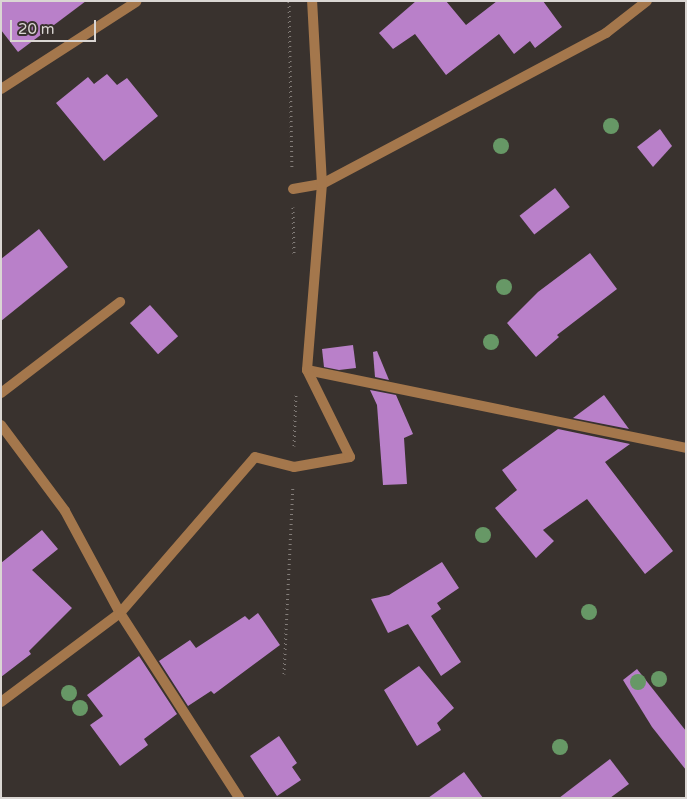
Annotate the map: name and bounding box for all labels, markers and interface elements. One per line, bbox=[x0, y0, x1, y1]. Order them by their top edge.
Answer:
scale bar bbox=[12, 10, 99, 42]
text: 20 m bbox=[18, 20, 55, 38]

